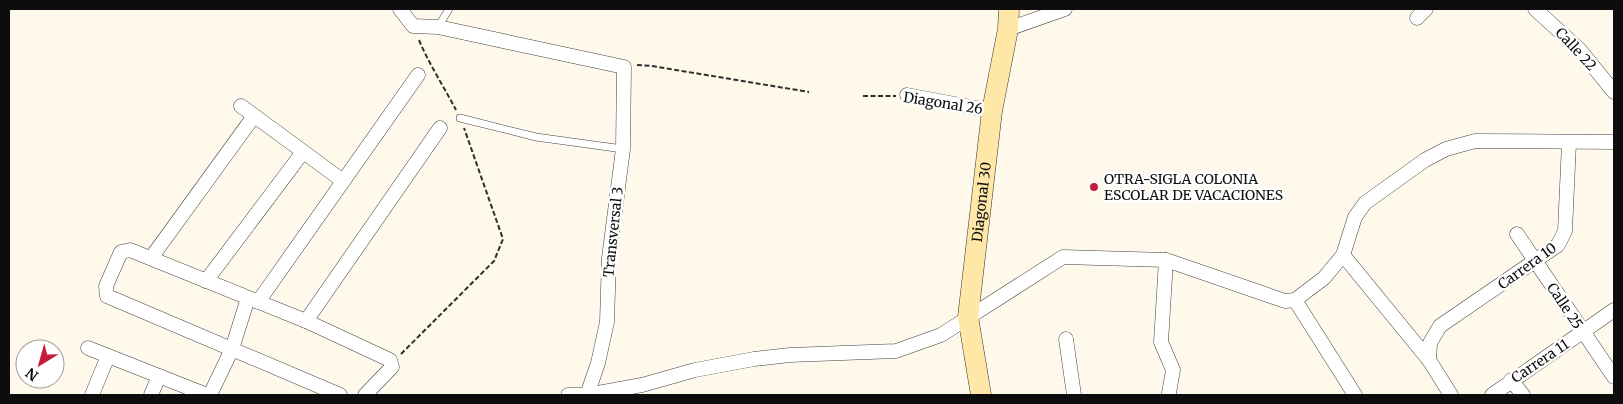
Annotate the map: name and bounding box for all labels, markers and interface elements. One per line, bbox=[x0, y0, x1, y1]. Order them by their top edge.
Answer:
street label: Calle 22 bbox=[1552, 24, 1600, 74]
street label: Diagonal 26 bbox=[902, 88, 984, 118]
street label: Diagonal 30 bbox=[968, 161, 995, 243]
place label: OTRA-SIGLA COLONIA ESCOLAR DE VACACIONES bbox=[1104, 170, 1283, 204]
marker: OTRA-SIGLA COLONIA ESCOLAR DE VACACIONES bbox=[1088, 181, 1100, 193]
street label: Transversal 3 bbox=[599, 186, 627, 278]
street label: Carrera 10 bbox=[1494, 239, 1560, 293]
street label: Calle 25 bbox=[1543, 279, 1587, 333]
street label: Carrera 11 bbox=[1508, 335, 1572, 387]
north arrow bbox=[15, 339, 65, 389]
text: N bbox=[22, 364, 42, 385]

